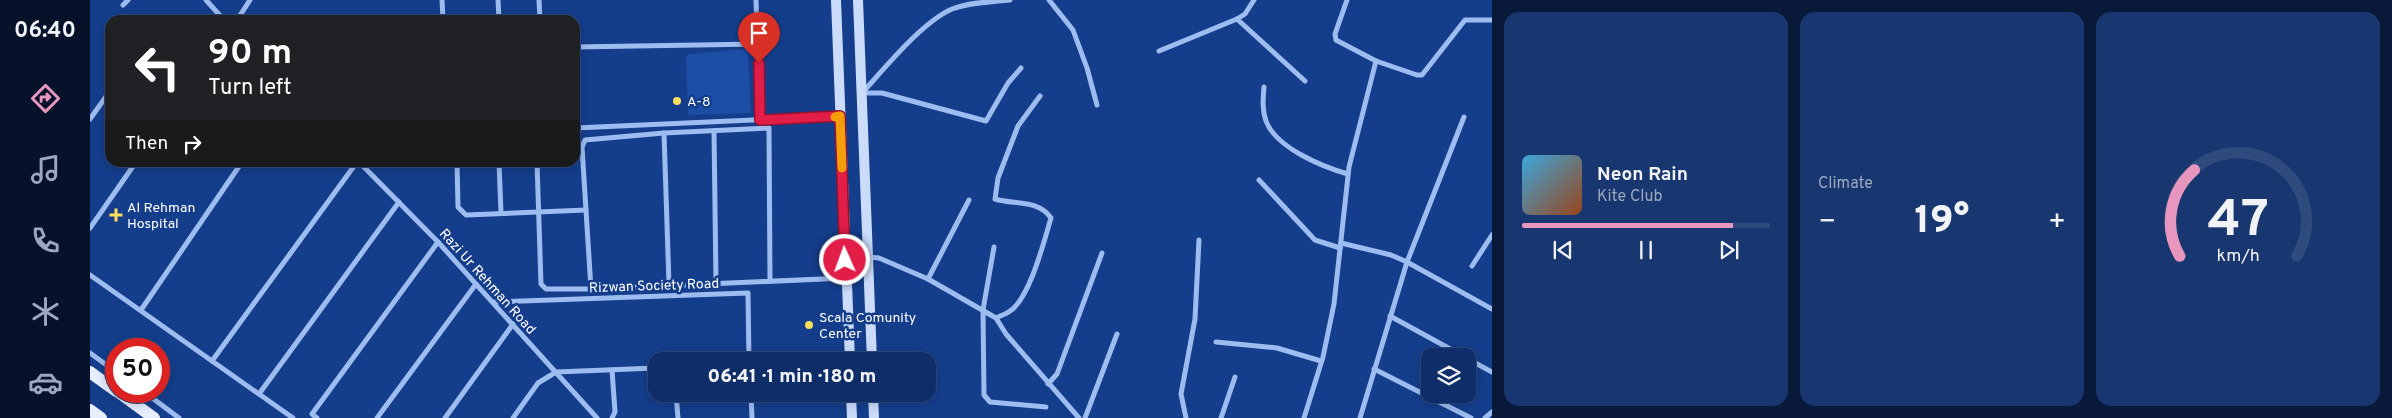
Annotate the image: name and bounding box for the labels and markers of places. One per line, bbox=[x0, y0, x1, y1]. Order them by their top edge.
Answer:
pin bbox=[738, 12, 780, 63]
place label: A-8 bbox=[687, 94, 710, 111]
marker: A-8 bbox=[671, 95, 683, 107]
place label: Al Rehman Hospital bbox=[127, 200, 195, 233]
marker: Al Rehman Hospital bbox=[109, 208, 123, 222]
place label: Scala Comunity Center bbox=[819, 310, 916, 343]
marker: Scala Comunity Center bbox=[803, 319, 815, 331]

